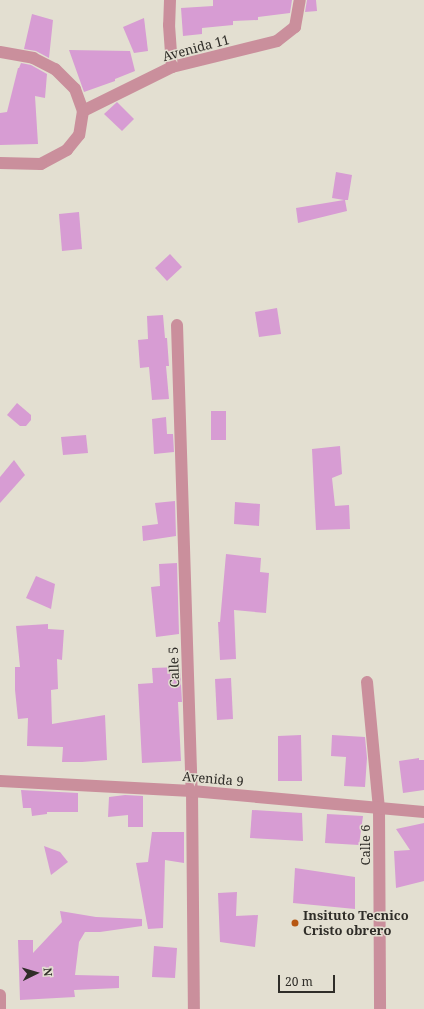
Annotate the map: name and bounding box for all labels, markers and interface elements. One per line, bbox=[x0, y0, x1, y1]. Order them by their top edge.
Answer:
street label: Avenida 11 bbox=[161, 32, 231, 64]
street label: Calle 5 bbox=[165, 646, 183, 688]
street label: Avenida 9 bbox=[182, 769, 244, 789]
street label: Calle 6 bbox=[357, 825, 373, 865]
place label: Insituto Tecnico Cristo obrero bbox=[303, 908, 409, 939]
marker: Insituto Tecnico Cristo obrero bbox=[290, 918, 300, 928]
north arrow bbox=[16, 953, 56, 993]
text: N bbox=[41, 967, 56, 977]
scale bar bbox=[280, 967, 337, 993]
text: 20 m bbox=[285, 973, 313, 990]

